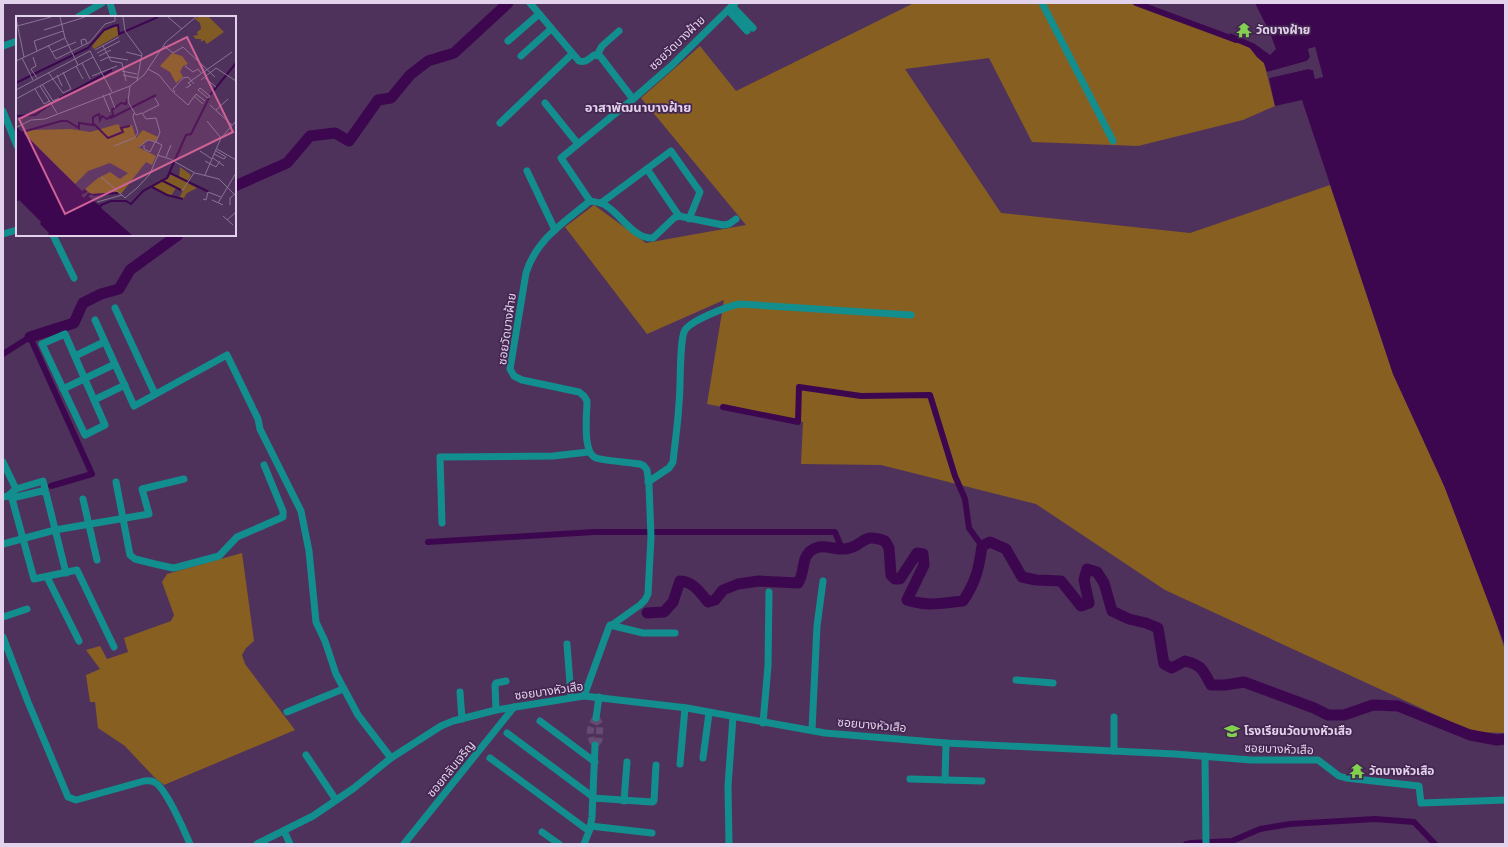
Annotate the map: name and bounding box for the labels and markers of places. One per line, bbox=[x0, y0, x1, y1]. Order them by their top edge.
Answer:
temple icon: วัดบางฝ้าย bbox=[1235, 21, 1253, 39]
place label: วัดบางฝ้าย bbox=[1256, 23, 1310, 37]
school or university icon: โรงเรียนวัดบางหัวเสือ bbox=[1223, 722, 1241, 740]
place label: โรงเรียนวัดบางหัวเสือ bbox=[1244, 724, 1352, 738]
temple icon: วัดบางหัวเสือ bbox=[1348, 762, 1366, 780]
place label: วัดบางหัวเสือ bbox=[1369, 764, 1434, 778]

